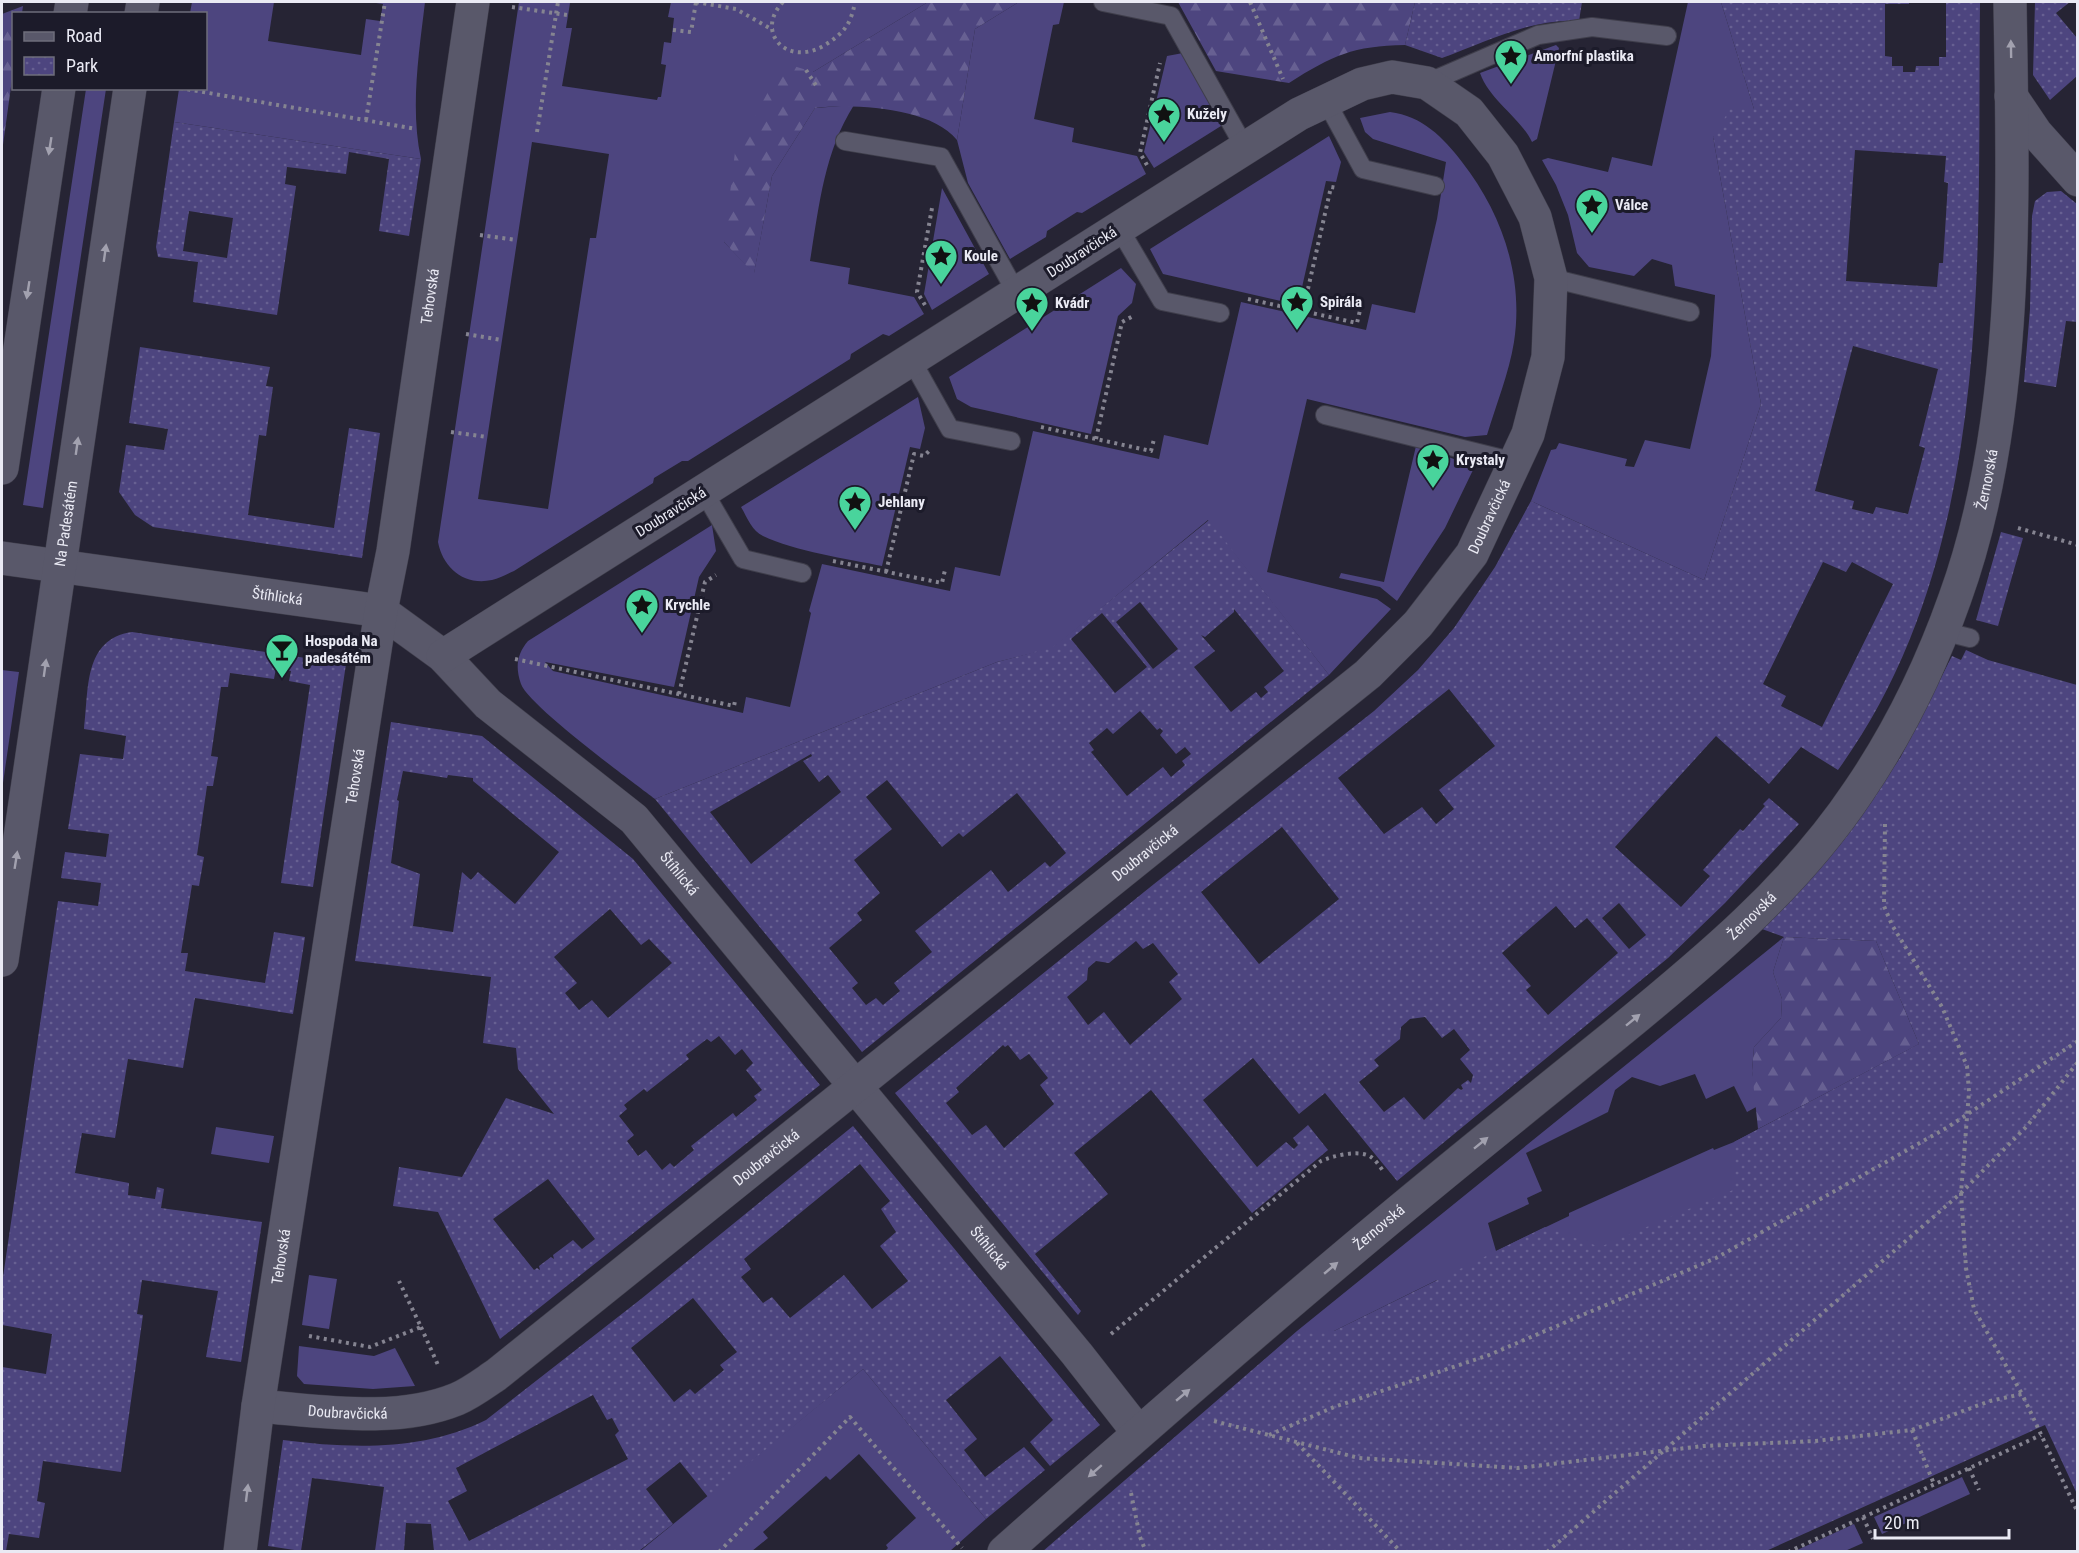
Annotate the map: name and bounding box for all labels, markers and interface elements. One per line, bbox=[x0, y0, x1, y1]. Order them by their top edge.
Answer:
legend bbox=[12, 12, 207, 90]
text: Road bbox=[66, 25, 102, 46]
place icon: Amorfní plastika bbox=[1493, 38, 1529, 85]
one-way arrow bbox=[2006, 39, 2015, 58]
place label: Amorfní plastika bbox=[1534, 47, 1634, 65]
text: Park bbox=[66, 55, 98, 76]
place icon: Kužely bbox=[1146, 96, 1182, 143]
place label: Kužely bbox=[1187, 105, 1227, 123]
one-way arrow bbox=[45, 137, 54, 156]
place icon: Válce bbox=[1574, 187, 1610, 234]
place label: Válce bbox=[1615, 196, 1648, 214]
street label: Doubravčická bbox=[1044, 223, 1120, 281]
place icon: Koule bbox=[923, 238, 959, 285]
one-way arrow bbox=[101, 244, 110, 263]
place label: Koule bbox=[964, 247, 998, 265]
street label: Tehovská bbox=[417, 267, 443, 325]
one-way arrow bbox=[24, 281, 33, 300]
place icon: Spirála bbox=[1279, 284, 1315, 331]
place icon: Kvádr bbox=[1014, 285, 1050, 332]
place label: Spirála bbox=[1320, 293, 1362, 311]
place label: Kvádr bbox=[1055, 294, 1089, 312]
one-way arrow bbox=[72, 437, 81, 456]
place icon: Krystaly bbox=[1415, 442, 1451, 489]
street label: Žernovská bbox=[1972, 448, 2002, 511]
place label: Krystaly bbox=[1456, 451, 1505, 469]
street label: Doubravčická bbox=[1464, 477, 1514, 557]
street label: Na Padesátém bbox=[51, 479, 81, 568]
street label: Doubravčická bbox=[632, 483, 710, 541]
place icon: Jehlany bbox=[837, 484, 873, 531]
place label: Jehlany bbox=[878, 493, 925, 511]
street label: Štíhlická bbox=[251, 584, 304, 609]
place icon: Krychle bbox=[624, 587, 660, 634]
place label: Krychle bbox=[665, 596, 710, 614]
bar icon: Hospoda Na padesátém bbox=[264, 632, 300, 679]
place label: Hospoda Na padesátém bbox=[305, 632, 378, 667]
one-way arrow bbox=[41, 658, 50, 677]
street label: Tehovská bbox=[342, 748, 369, 806]
street label: Doubravčická bbox=[1109, 821, 1182, 885]
street label: Štíhlická bbox=[656, 848, 702, 899]
one-way arrow bbox=[12, 851, 21, 870]
street label: Žernovská bbox=[1724, 888, 1780, 944]
one-way arrow bbox=[1625, 1015, 1640, 1027]
street label: Doubravčická bbox=[730, 1126, 803, 1190]
one-way arrow bbox=[1474, 1138, 1489, 1150]
street label: Žernovská bbox=[1350, 1201, 1408, 1254]
street label: Štíhlická bbox=[966, 1223, 1012, 1273]
street label: Tehovská bbox=[268, 1228, 294, 1286]
one-way arrow bbox=[1323, 1262, 1338, 1275]
one-way arrow bbox=[1175, 1388, 1191, 1401]
street label: Doubravčická bbox=[307, 1402, 388, 1423]
one-way arrow bbox=[1088, 1464, 1103, 1477]
one-way arrow bbox=[243, 1484, 252, 1503]
scale bar bbox=[1875, 1502, 2008, 1540]
text: 20 m bbox=[1884, 1512, 1919, 1533]

